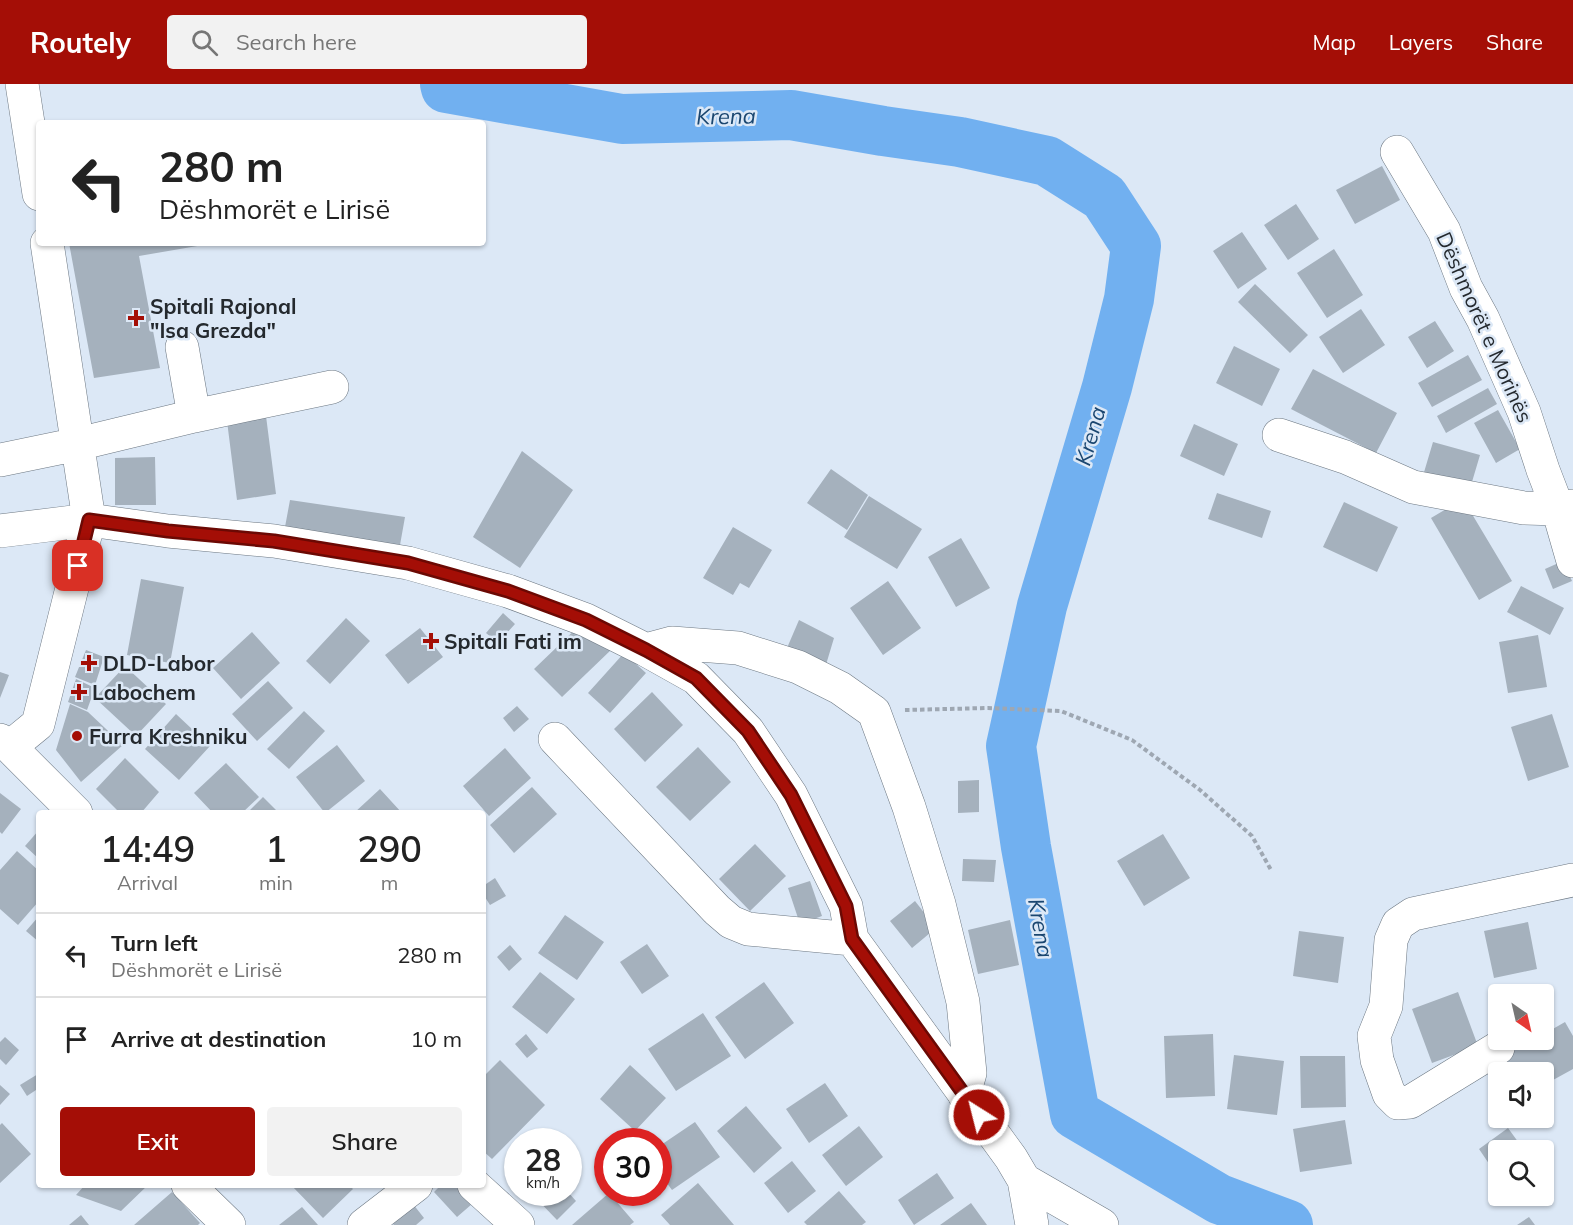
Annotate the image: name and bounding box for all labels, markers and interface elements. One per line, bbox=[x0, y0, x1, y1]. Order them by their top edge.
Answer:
search box bbox=[167, 15, 587, 69]
text: Routely bbox=[30, 25, 131, 60]
icon: search bbox=[188, 26, 221, 59]
text: Search here bbox=[236, 28, 357, 56]
text: Map bbox=[1313, 29, 1356, 55]
text: Layers bbox=[1389, 29, 1453, 55]
text: Share bbox=[1486, 29, 1543, 55]
water label: Krena bbox=[696, 101, 756, 131]
text: 280 m bbox=[159, 140, 284, 193]
icon: left bbox=[60, 144, 138, 222]
text: Dëshmorët e Lirisë bbox=[159, 192, 390, 226]
street label: Dëshmorët e Morinës bbox=[1431, 228, 1539, 426]
place label: Spitali Rajonal "Isa Grezda" bbox=[150, 293, 296, 343]
marker: Spitali Rajonal "Isa Grezda" bbox=[127, 309, 145, 327]
water label: Krena bbox=[1068, 403, 1112, 469]
pin bbox=[52, 540, 103, 591]
icon: arrive bbox=[61, 549, 94, 582]
place label: Spitali Fati im bbox=[444, 628, 582, 654]
marker: Spitali Fati im bbox=[422, 632, 440, 650]
place label: DLD-Labor bbox=[103, 650, 215, 676]
marker: DLD-Labor bbox=[80, 654, 98, 672]
place label: Labochem bbox=[92, 679, 196, 705]
marker: Labochem bbox=[70, 683, 88, 701]
place label: Furra Kreshniku bbox=[89, 723, 247, 749]
marker: Furra Kreshniku bbox=[70, 729, 84, 743]
text: 14:49 bbox=[100, 826, 195, 871]
text: 1 bbox=[265, 826, 287, 871]
text: 290 bbox=[357, 826, 422, 871]
text: Arrival bbox=[117, 870, 178, 895]
text: min bbox=[259, 870, 293, 895]
text: m bbox=[381, 870, 398, 895]
water label: Krena bbox=[1022, 896, 1060, 960]
text: Turn left bbox=[111, 929, 198, 957]
icon: left bbox=[60, 939, 93, 972]
text: 280 m bbox=[397, 941, 462, 969]
text: Dëshmorët e Lirisë bbox=[111, 957, 282, 982]
north arrow bbox=[1488, 984, 1554, 1050]
map controls bbox=[1488, 984, 1554, 1206]
icon: arrive bbox=[60, 1023, 93, 1056]
text: Arrive at destination bbox=[111, 1025, 326, 1053]
text: 10 m bbox=[411, 1025, 462, 1053]
button: sound bbox=[1488, 1062, 1554, 1128]
position arrow bbox=[947, 1083, 1011, 1147]
button: Exit bbox=[60, 1107, 255, 1176]
button: Share bbox=[267, 1107, 462, 1176]
speed limit sign: 30 bbox=[594, 1128, 672, 1206]
button: search bbox=[1488, 1140, 1554, 1206]
text: 28 bbox=[525, 1141, 561, 1179]
text: km/h bbox=[526, 1173, 560, 1192]

